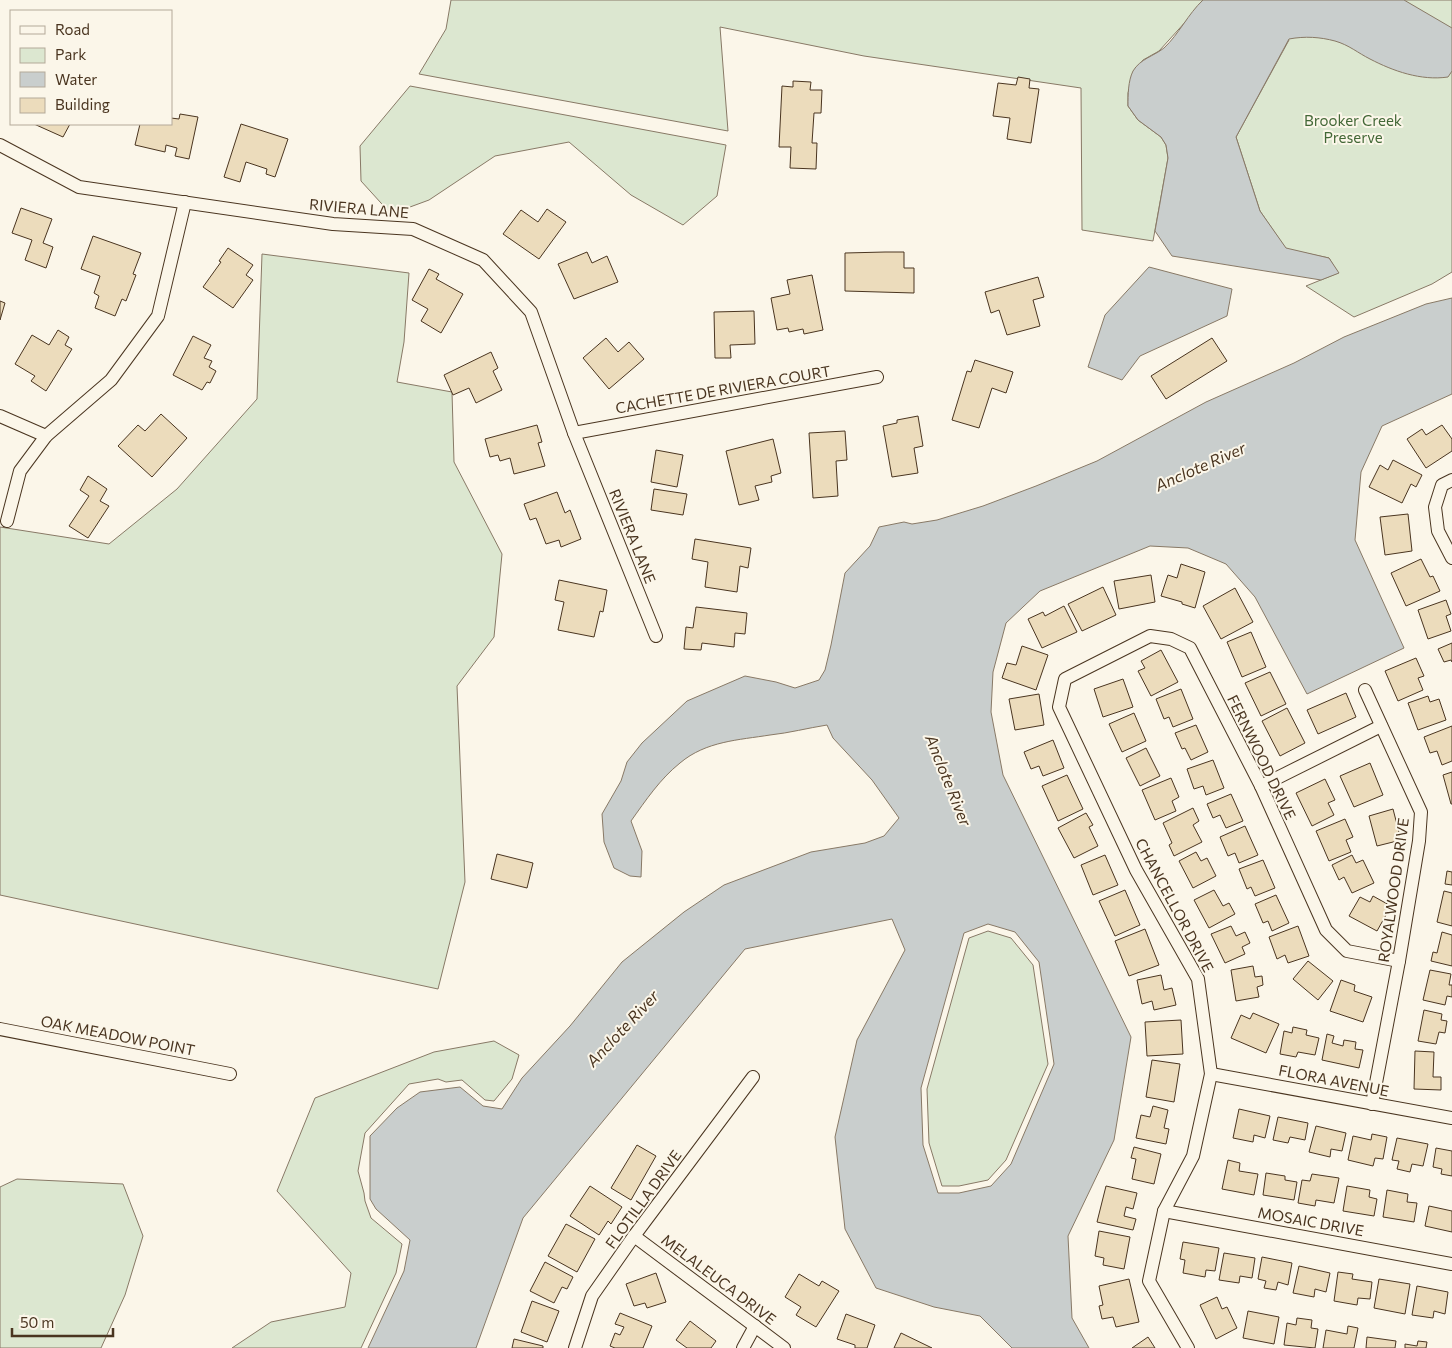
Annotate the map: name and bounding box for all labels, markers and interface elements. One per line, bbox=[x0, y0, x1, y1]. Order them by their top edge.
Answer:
legend bbox=[10, 10, 172, 125]
text: Road bbox=[55, 20, 90, 38]
text: Park bbox=[55, 45, 86, 63]
text: Water bbox=[55, 70, 97, 88]
text: Building bbox=[55, 95, 110, 113]
park label: Brooker Creek Preserve bbox=[1304, 111, 1402, 146]
street label: RIVIERA LANE bbox=[308, 195, 410, 221]
street label: CACHETTE DE RIVIERA COURT bbox=[614, 361, 832, 417]
water label: Anclote River bbox=[1151, 437, 1249, 495]
street label: RIVIERA LANE bbox=[606, 486, 660, 586]
street label: FERNWOOD DRIVE bbox=[1224, 692, 1300, 822]
water label: Anclote River bbox=[922, 730, 976, 829]
street label: ROYALWOOD DRIVE bbox=[1374, 817, 1412, 963]
street label: CHANCELLOR DRIVE bbox=[1132, 835, 1218, 975]
water label: Anclote River bbox=[581, 986, 662, 1071]
street label: OAK MEADOW POINT bbox=[39, 1011, 197, 1059]
street label: FLORA AVENUE bbox=[1277, 1060, 1391, 1100]
street label: FLOTILLA DRIVE bbox=[601, 1146, 685, 1252]
street label: MOSAIC DRIVE bbox=[1257, 1203, 1365, 1239]
street label: MELALEUCA DRIVE bbox=[658, 1230, 780, 1328]
scale bar bbox=[12, 1306, 114, 1338]
text: 50 m bbox=[20, 1313, 54, 1331]

